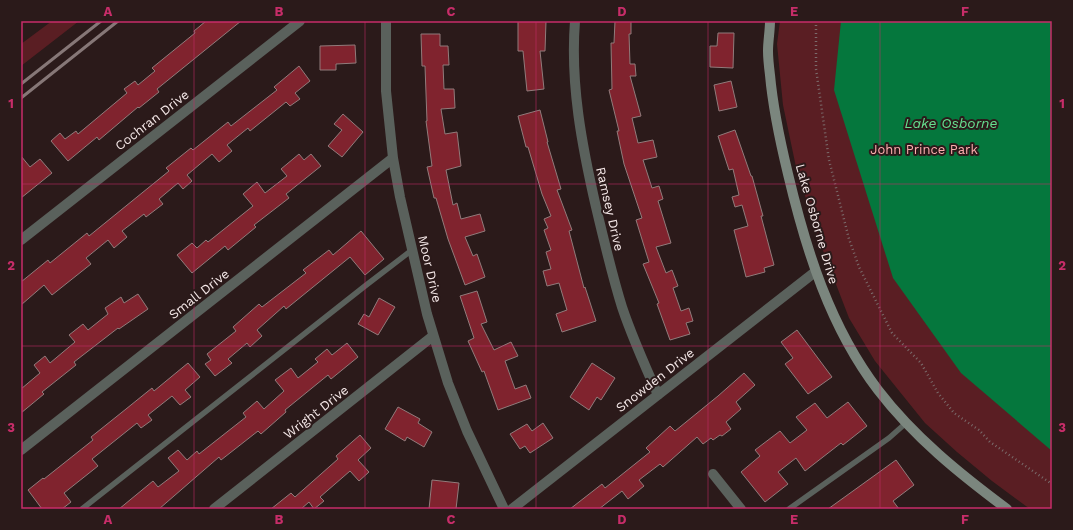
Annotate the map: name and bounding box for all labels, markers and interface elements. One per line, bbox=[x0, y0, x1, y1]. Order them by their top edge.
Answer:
text: A bbox=[104, 4, 113, 19]
text: B bbox=[275, 4, 284, 19]
text: C bbox=[447, 4, 456, 19]
text: D bbox=[617, 4, 627, 19]
text: E bbox=[790, 4, 798, 19]
text: F bbox=[961, 4, 969, 19]
street label: Cochran Drive bbox=[112, 87, 192, 153]
text: 1 bbox=[8, 96, 14, 111]
text: 1 bbox=[1059, 96, 1065, 111]
water label: Lake Osborne bbox=[905, 115, 997, 131]
park label: John Prince Park bbox=[870, 142, 978, 157]
street label: Lake Osborne Drive bbox=[793, 162, 841, 286]
street label: Ramsey Drive bbox=[593, 166, 627, 252]
street label: Moor Drive bbox=[415, 234, 445, 304]
text: 2 bbox=[7, 258, 15, 273]
text: 2 bbox=[1058, 258, 1066, 273]
street label: Small Drive bbox=[166, 266, 232, 322]
street label: Snowden Drive bbox=[613, 345, 697, 415]
street label: Wright Drive bbox=[281, 382, 351, 442]
text: 3 bbox=[7, 420, 15, 435]
text: 3 bbox=[1058, 420, 1066, 435]
text: A bbox=[104, 512, 113, 527]
text: B bbox=[275, 512, 284, 527]
text: C bbox=[447, 512, 456, 527]
text: D bbox=[617, 512, 627, 527]
text: E bbox=[790, 512, 798, 527]
text: F bbox=[961, 512, 969, 527]

